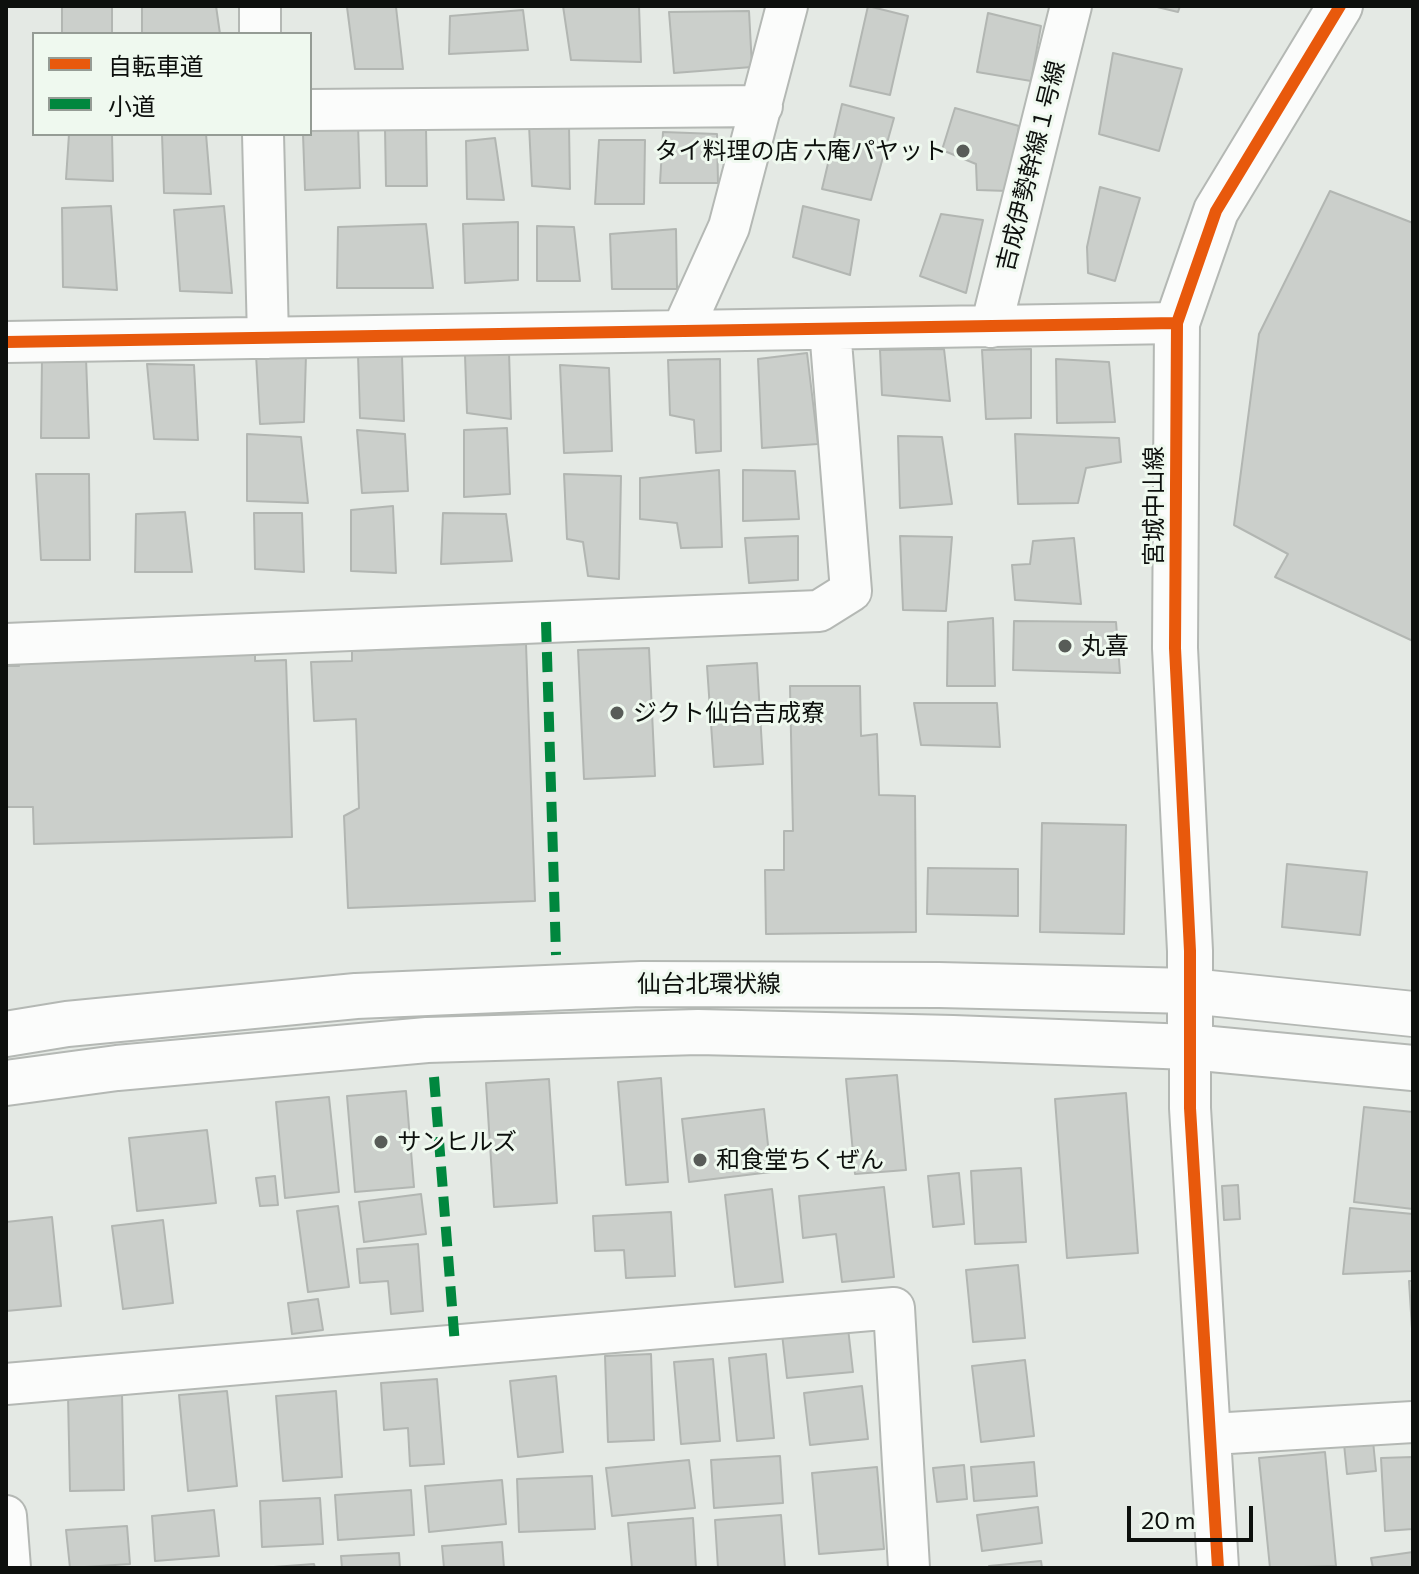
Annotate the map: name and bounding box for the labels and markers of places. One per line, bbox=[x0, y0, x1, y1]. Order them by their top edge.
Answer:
place label: タイ料理の店 六庵パヤット bbox=[654, 137, 947, 165]
marker: タイ料理の店 六庵パヤット bbox=[954, 142, 972, 160]
place label: 丸喜 bbox=[1081, 632, 1129, 660]
marker: 丸喜 bbox=[1056, 637, 1074, 655]
place label: ジクト仙台吉成寮 bbox=[633, 699, 825, 727]
marker: ジクト仙台吉成寮 bbox=[608, 704, 626, 722]
place label: サンヒルズ bbox=[397, 1128, 517, 1156]
marker: サンヒルズ bbox=[372, 1133, 390, 1151]
place label: 和食堂ちくぜん bbox=[716, 1146, 884, 1174]
marker: 和食堂ちくぜん bbox=[691, 1151, 709, 1169]

